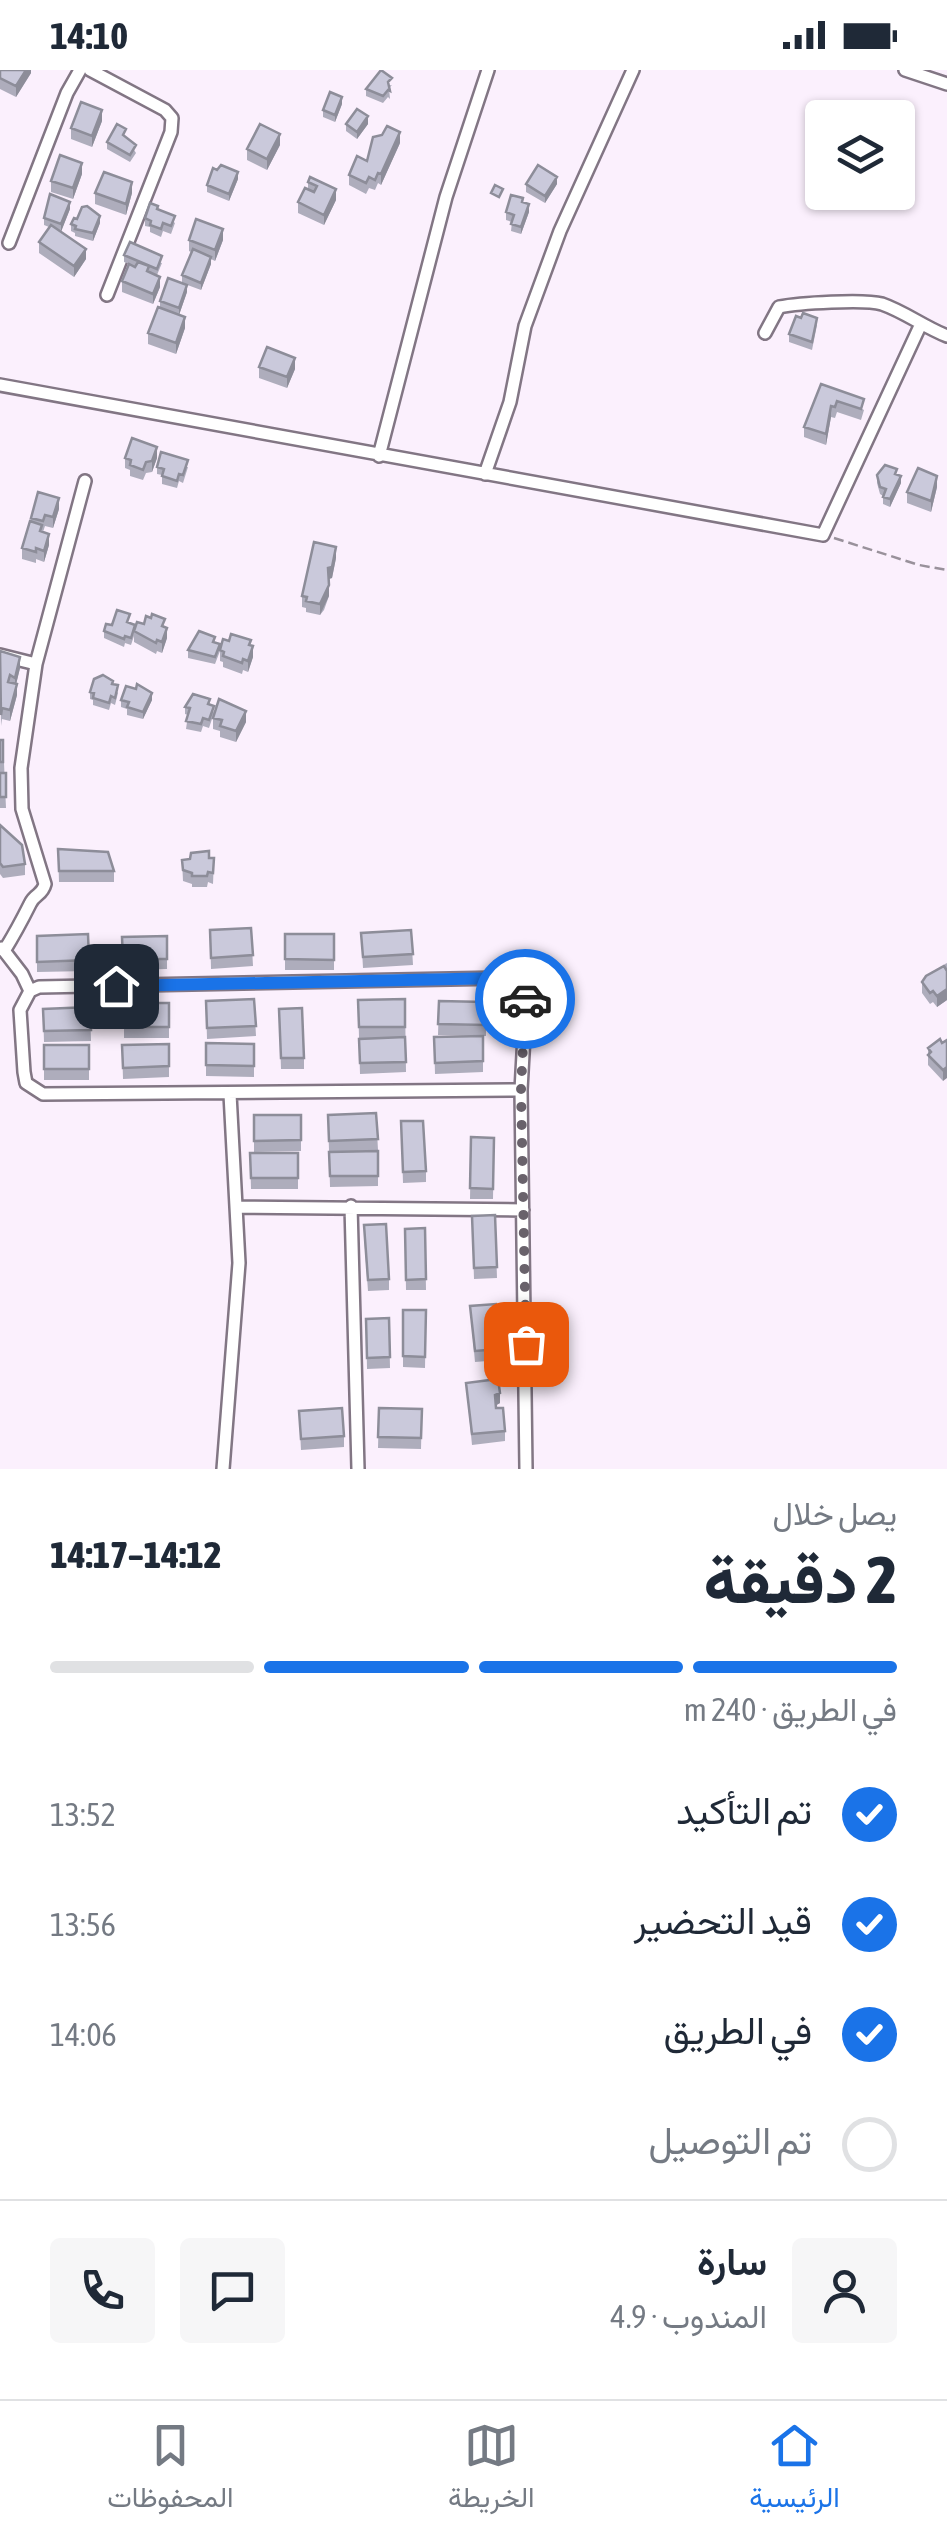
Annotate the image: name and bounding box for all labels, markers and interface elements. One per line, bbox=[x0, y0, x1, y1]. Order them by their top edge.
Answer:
text: 14:10 bbox=[50, 14, 128, 57]
map controls bbox=[805, 100, 915, 210]
button: layers bbox=[805, 100, 915, 210]
pin bbox=[74, 944, 159, 1029]
courier bbox=[475, 949, 575, 1049]
icon: home bbox=[89, 959, 144, 1014]
icon: car bbox=[498, 972, 553, 1027]
pin bbox=[484, 1302, 569, 1387]
icon: bag bbox=[499, 1317, 554, 1372]
text: يصل خلال bbox=[773, 1495, 897, 1532]
text: 14:12–14:17 bbox=[50, 1533, 222, 1576]
text: 2 دقيقة bbox=[704, 1542, 897, 1617]
text: في الطريق · 240 m bbox=[684, 1691, 897, 1728]
icon: check bbox=[842, 1787, 897, 1842]
text: تم التأكيد bbox=[676, 1789, 812, 1832]
text: 13:52 bbox=[50, 1796, 116, 1833]
icon: check bbox=[842, 1897, 897, 1952]
text: قيد التحضير bbox=[634, 1899, 812, 1942]
text: 13:56 bbox=[50, 1906, 116, 1943]
icon: check bbox=[842, 2007, 897, 2062]
text: في الطريق bbox=[664, 2009, 812, 2052]
text: 14:06 bbox=[50, 2016, 117, 2053]
text: تم التوصيل bbox=[648, 2119, 812, 2162]
button: phone bbox=[50, 2238, 155, 2343]
button: chat bbox=[180, 2238, 285, 2343]
button: person bbox=[792, 2238, 897, 2343]
text: سارة bbox=[697, 2240, 767, 2283]
text: المندوب · 4.9 bbox=[611, 2298, 767, 2335]
tab: المحفوظات bbox=[107, 2418, 233, 2522]
tab: الخريطة bbox=[448, 2418, 535, 2522]
tab: الرئيسية bbox=[749, 2418, 840, 2522]

